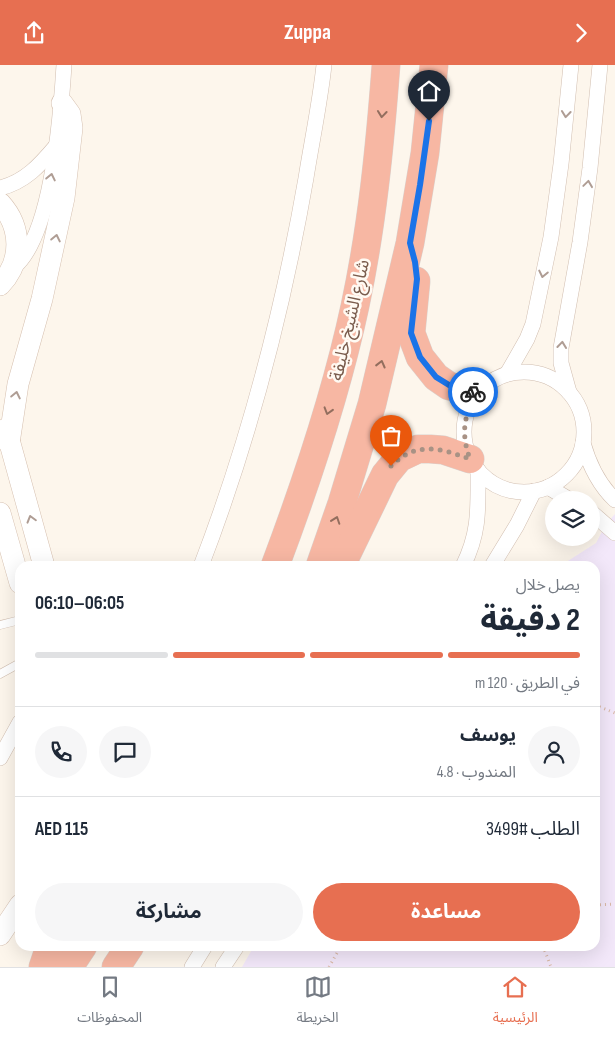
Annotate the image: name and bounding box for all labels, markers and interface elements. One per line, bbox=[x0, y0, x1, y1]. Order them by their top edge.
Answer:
icon: share bbox=[20, 19, 48, 47]
text: Zuppa bbox=[284, 19, 331, 46]
icon: forward bbox=[567, 19, 595, 47]
pin bbox=[408, 70, 450, 121]
icon: home bbox=[415, 77, 443, 105]
one-way arrow bbox=[377, 110, 388, 118]
one-way arrow bbox=[561, 110, 572, 118]
one-way arrow bbox=[45, 173, 56, 182]
one-way arrow bbox=[582, 180, 593, 188]
one-way arrow bbox=[50, 233, 61, 242]
street label: شارع الشيخ خليفة bbox=[326, 257, 377, 383]
one-way arrow bbox=[538, 270, 549, 279]
one-way arrow bbox=[556, 340, 567, 348]
one-way arrow bbox=[375, 360, 386, 369]
courier bbox=[448, 367, 498, 417]
icon: bike bbox=[459, 378, 487, 406]
one-way arrow bbox=[10, 390, 20, 399]
one-way arrow bbox=[324, 406, 334, 414]
pin bbox=[370, 415, 412, 466]
icon: bag bbox=[377, 422, 405, 450]
map controls bbox=[545, 491, 600, 546]
button: layers bbox=[545, 491, 600, 546]
one-way arrow bbox=[26, 516, 36, 524]
one-way arrow bbox=[330, 517, 340, 525]
text: يصل خلال bbox=[516, 576, 580, 595]
text: 06:05–06:10 bbox=[35, 592, 124, 615]
text: 2 دقيقة bbox=[480, 601, 580, 640]
text: في الطريق · 120 m bbox=[475, 674, 580, 693]
text: يوسف bbox=[460, 724, 516, 747]
button: phone bbox=[35, 726, 87, 778]
button: chat bbox=[99, 726, 151, 778]
button: person bbox=[528, 726, 580, 778]
text: المندوب · 4.8 bbox=[437, 763, 516, 782]
text: AED 115 bbox=[35, 818, 88, 841]
text: الطلب #3499 bbox=[486, 818, 580, 841]
button: مشاركة bbox=[35, 883, 303, 941]
button: مساعدة bbox=[313, 883, 580, 941]
tab: المحفوظات bbox=[77, 973, 142, 1032]
tab: الخريطة bbox=[297, 973, 338, 1032]
tab: الرئيسية bbox=[493, 973, 538, 1032]

